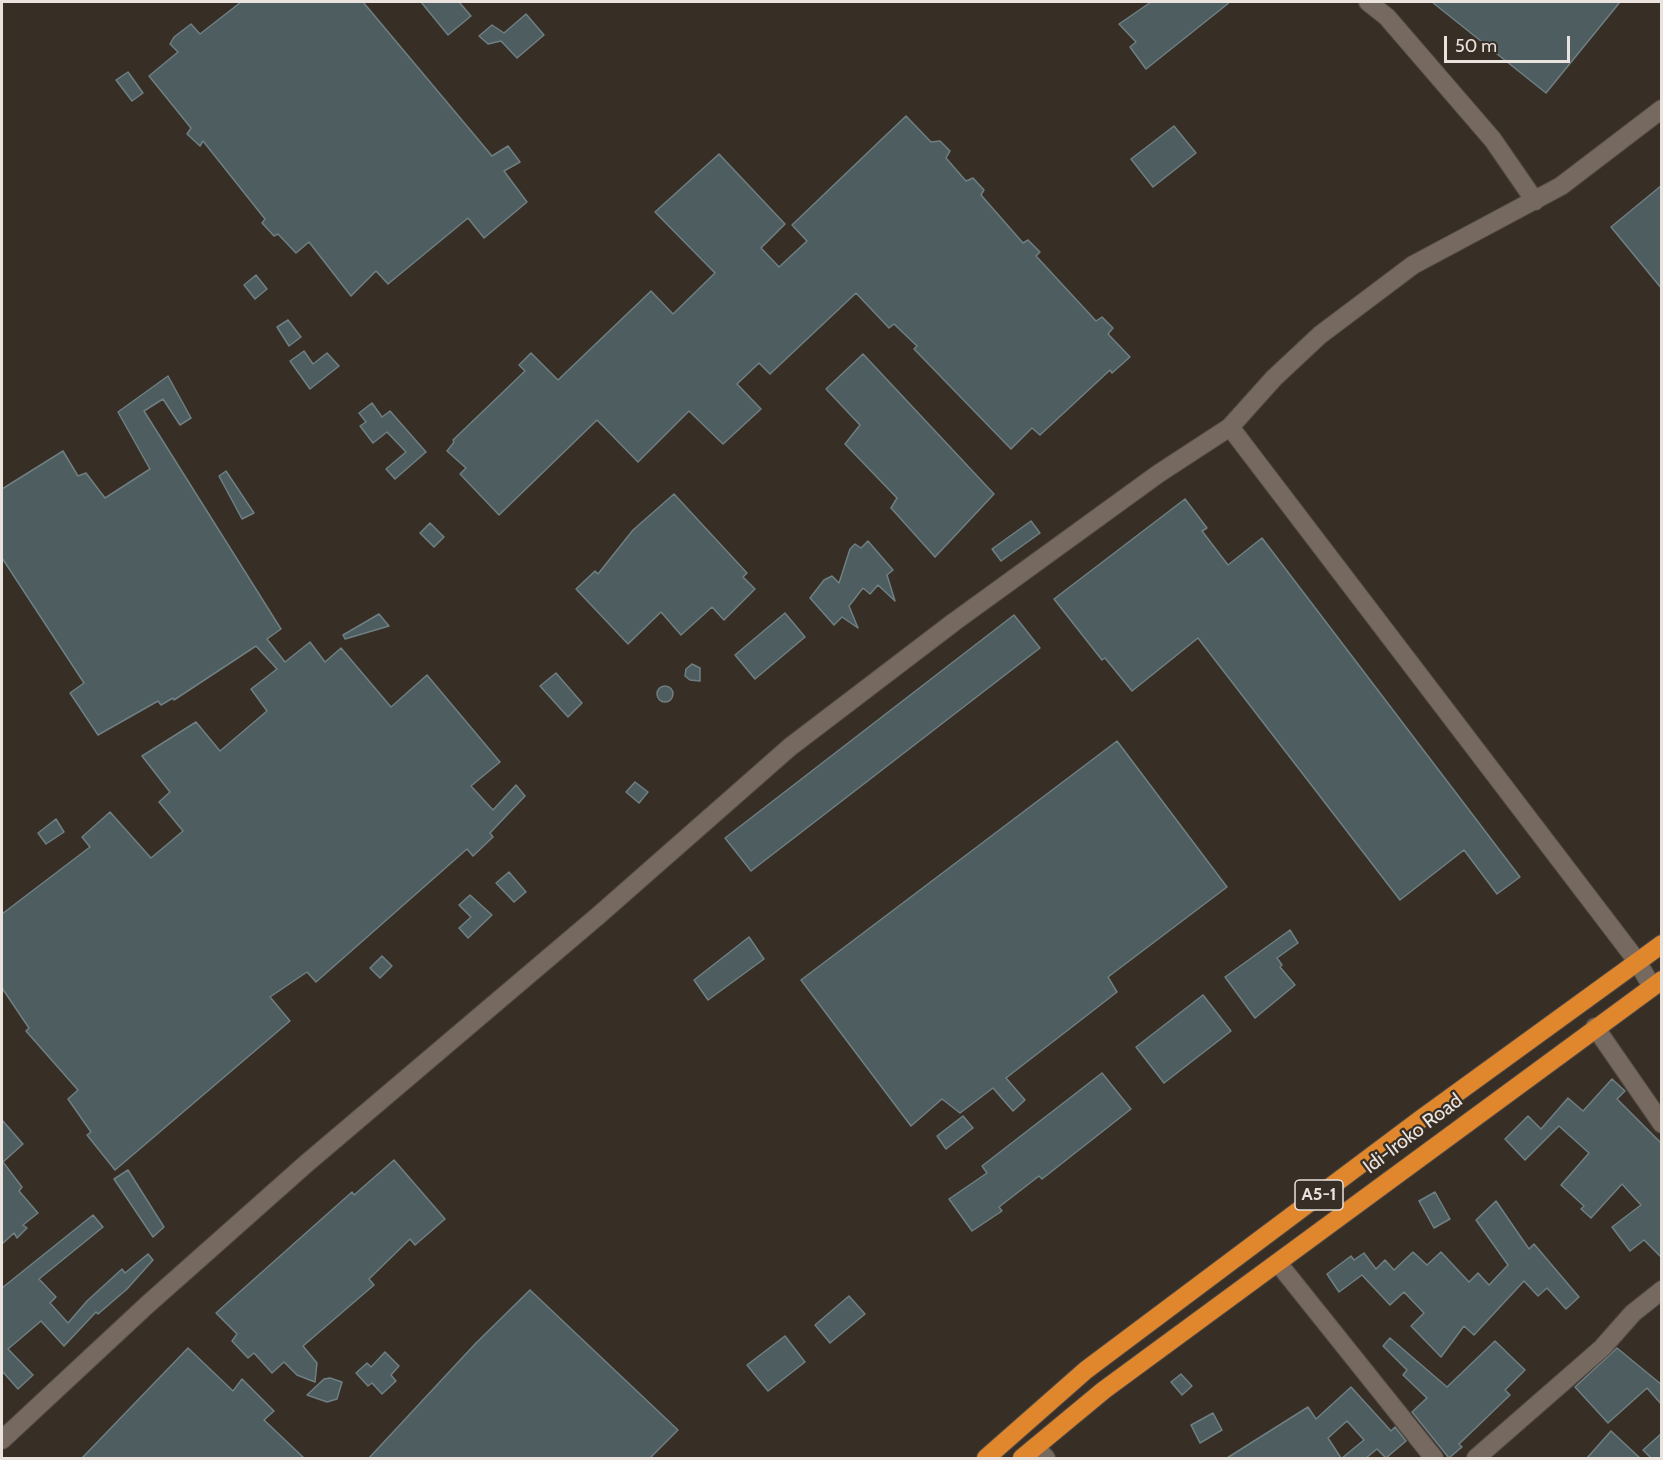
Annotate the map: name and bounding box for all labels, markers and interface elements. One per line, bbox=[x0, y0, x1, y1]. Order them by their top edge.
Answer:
scale bar bbox=[1447, 24, 1573, 62]
text: 50 m bbox=[1455, 35, 1497, 57]
street label: Idi-Iroko Road bbox=[1359, 1089, 1467, 1179]
road number: A5-1 bbox=[1295, 1180, 1343, 1210]

